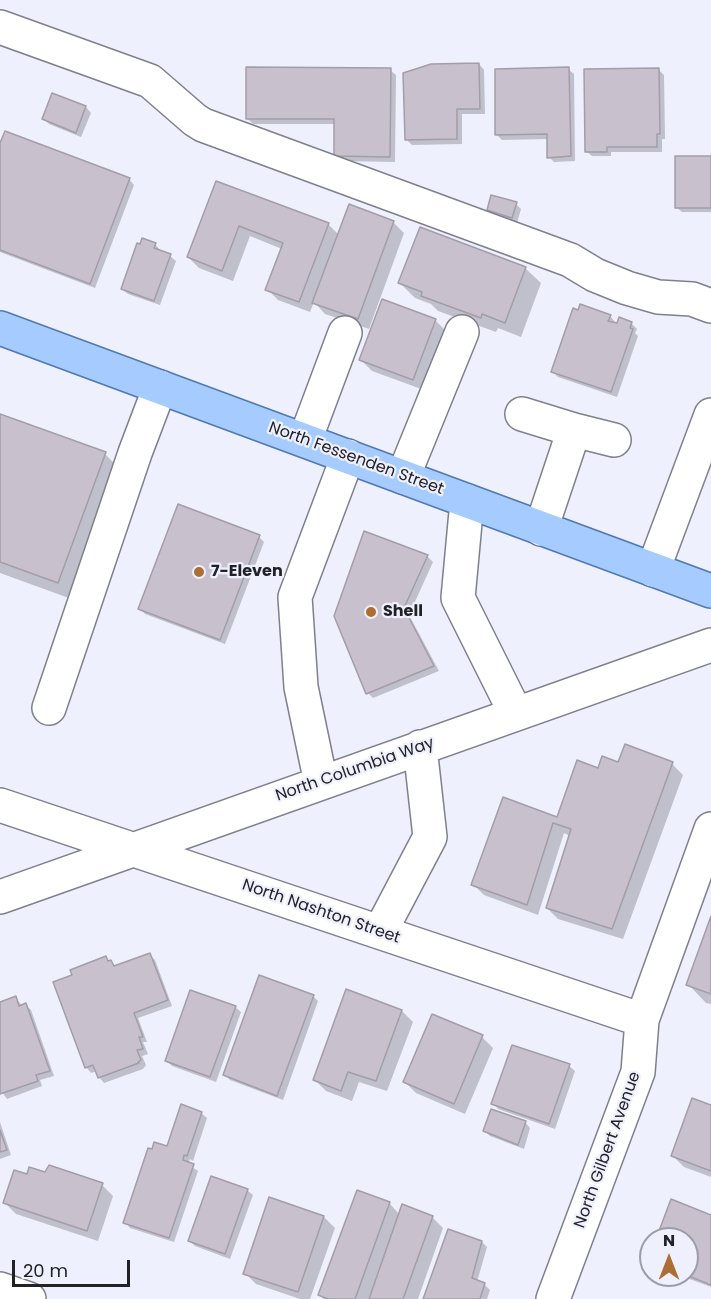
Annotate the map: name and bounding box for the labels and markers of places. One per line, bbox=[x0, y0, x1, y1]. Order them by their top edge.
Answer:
place label: 7-Eleven bbox=[211, 562, 283, 582]
marker: 7-Eleven bbox=[192, 565, 206, 579]
place label: Shell bbox=[383, 602, 423, 622]
marker: Shell bbox=[364, 605, 378, 619]

